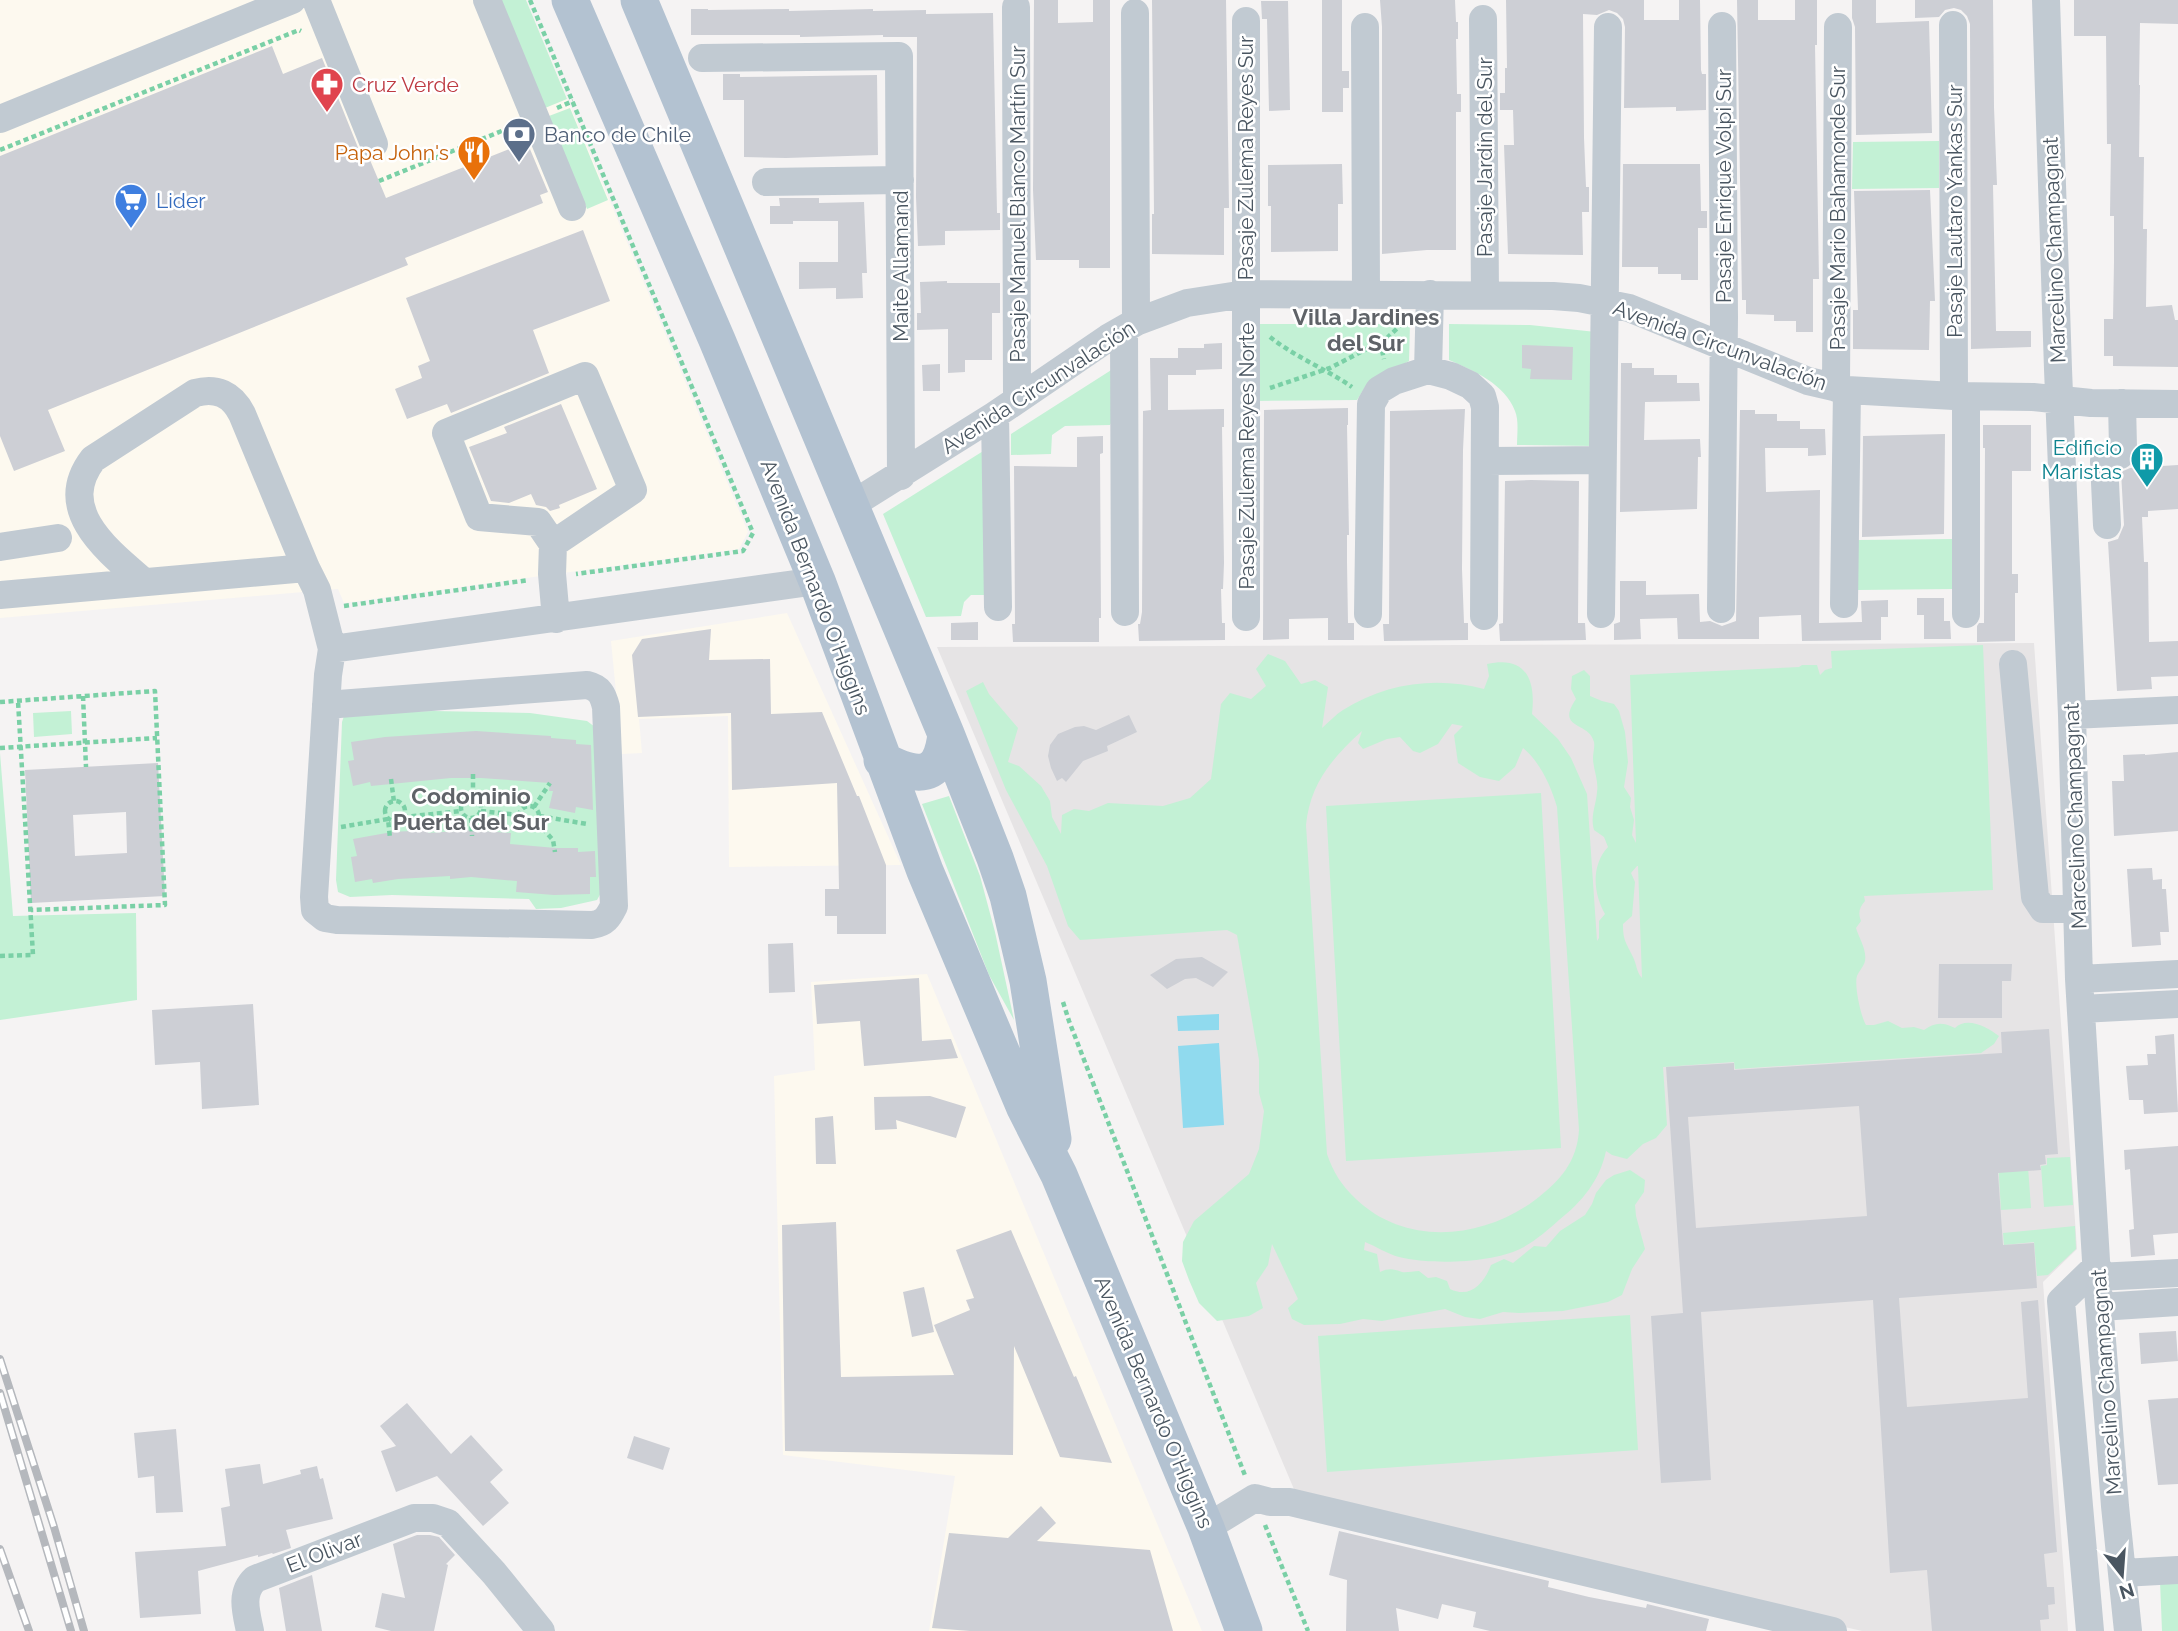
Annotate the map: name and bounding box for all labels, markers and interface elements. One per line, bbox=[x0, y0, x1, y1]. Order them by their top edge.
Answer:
street label: Pasaje Zulema Reyes Sur bbox=[1233, 35, 1258, 280]
street label: Pasaje Manuel Blanco Martín Sur bbox=[1005, 45, 1030, 363]
street label: Pasaje Jardín del Sur bbox=[1472, 56, 1497, 257]
pharmacy icon: Cruz Verde bbox=[308, 65, 346, 114]
street label: Pasaje Mario Bahamonde Sur bbox=[1825, 65, 1850, 350]
street label: Pasaje Enrique Volpi Sur bbox=[1711, 68, 1736, 303]
place label: Cruz Verde bbox=[352, 72, 459, 97]
street label: Pasaje Lautaro Yankas Sur bbox=[1942, 84, 1967, 338]
bank icon: Banco de Chile bbox=[500, 115, 538, 164]
place label: Banco de Chile bbox=[544, 122, 691, 147]
restaurant icon: Papa John's bbox=[455, 133, 493, 182]
street label: Marcelino Champagnat bbox=[2038, 136, 2070, 364]
place label: Papa John's bbox=[335, 140, 449, 165]
supermarket icon: Lider bbox=[112, 181, 150, 230]
place label: Lider bbox=[156, 188, 206, 213]
street label: Maite Allamand bbox=[888, 190, 913, 342]
street label: Avenida Circunvalación bbox=[1610, 295, 1830, 395]
district label: Villa Jardines del Sur bbox=[1293, 303, 1439, 356]
street label: Avenida Circunvalación bbox=[937, 315, 1139, 459]
street label: Pasaje Zulema Reyes Norte bbox=[1234, 322, 1259, 590]
place label: Edificio Maristas bbox=[2042, 435, 2122, 484]
building icon: Edificio Maristas bbox=[2128, 440, 2166, 489]
street label: Avenida Bernardo O'Higgins bbox=[756, 456, 876, 718]
street label: Marcelino Champagnat bbox=[2059, 702, 2091, 930]
district label: Codominio Puerta del Sur bbox=[393, 782, 549, 835]
street label: Marcelino Champagnat bbox=[2086, 1268, 2126, 1496]
street label: Avenida Bernardo O'Higgins bbox=[1089, 1272, 1219, 1532]
street label: El Olivar bbox=[283, 1526, 366, 1578]
north arrow bbox=[2087, 1540, 2157, 1610]
text: N bbox=[2117, 1579, 2137, 1604]

